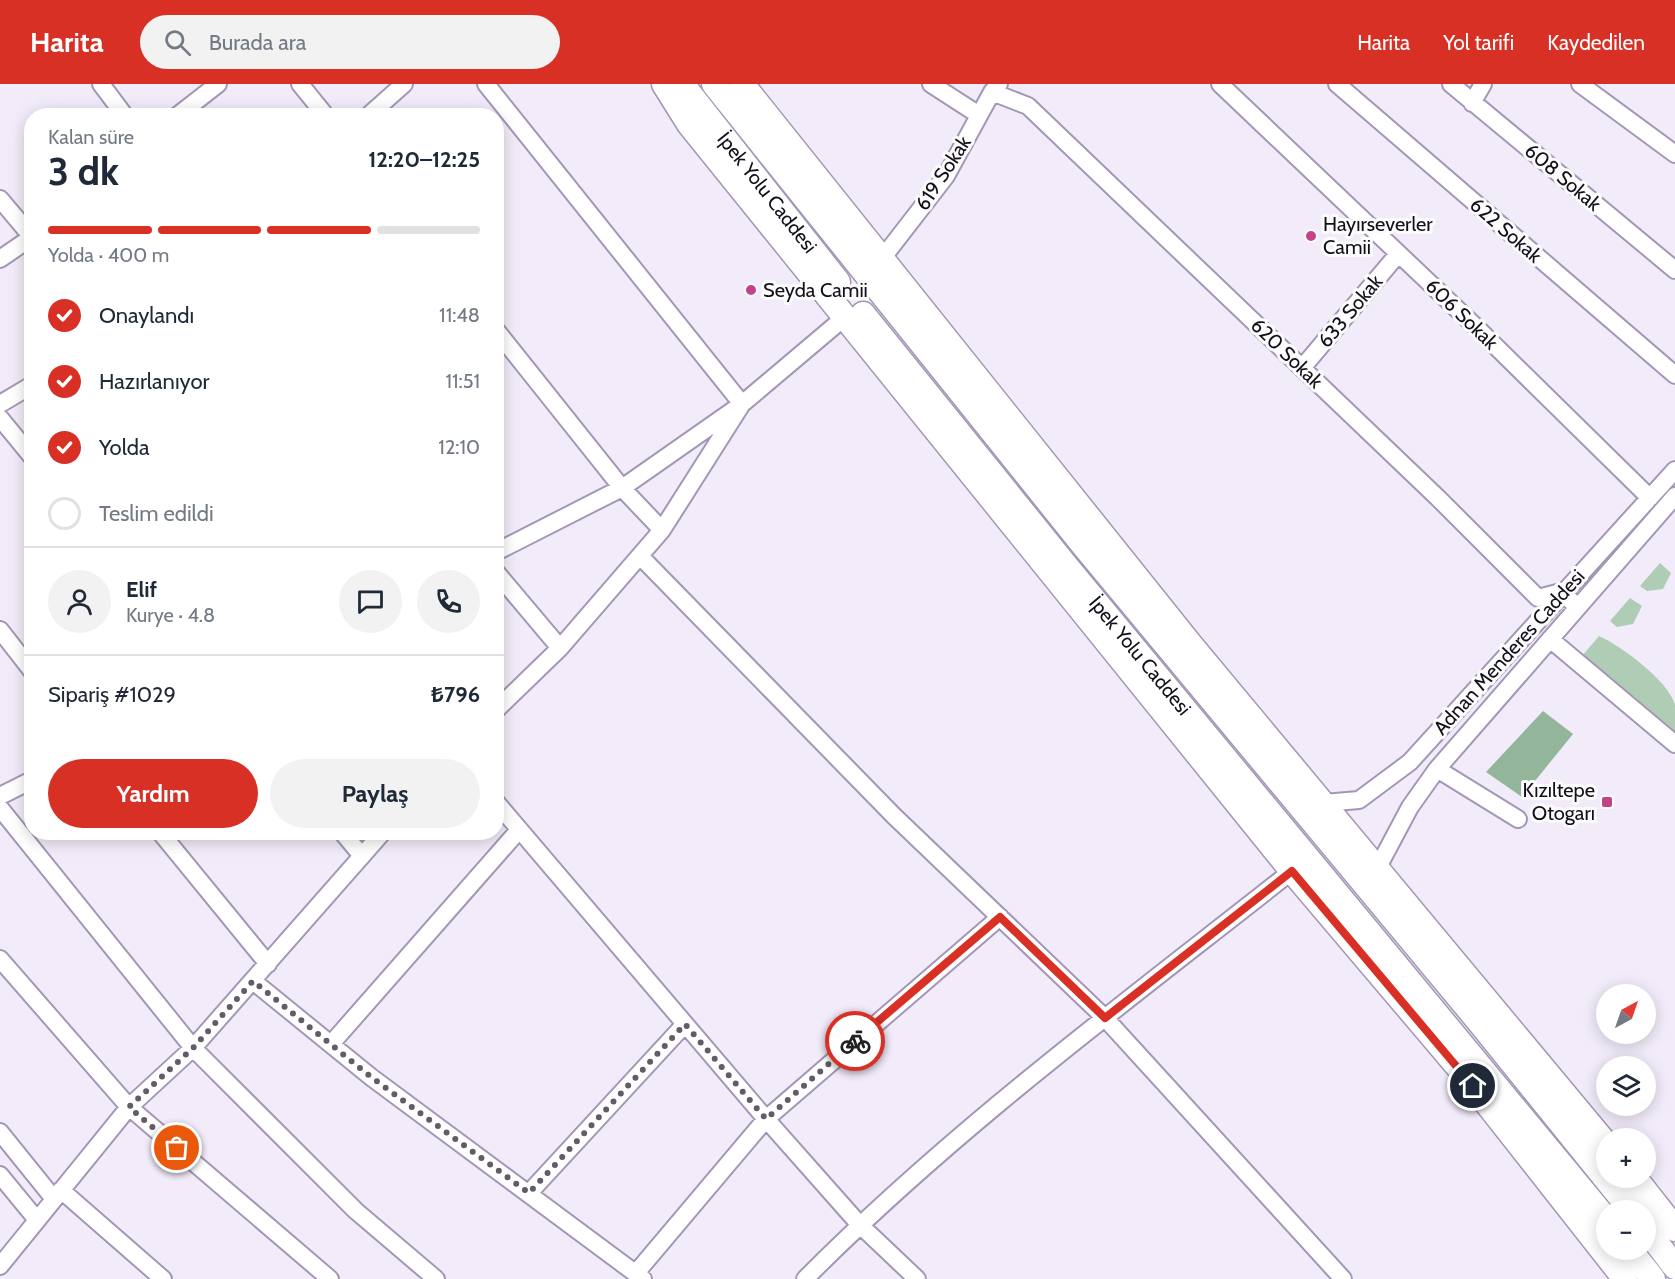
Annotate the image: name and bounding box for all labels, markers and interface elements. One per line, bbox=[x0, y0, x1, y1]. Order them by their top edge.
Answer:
search box bbox=[140, 15, 560, 69]
text: Harita bbox=[30, 25, 104, 59]
icon: search bbox=[161, 26, 194, 59]
text: Burada ara bbox=[209, 29, 306, 56]
text: Harita bbox=[1357, 30, 1410, 55]
text: Yol tarifi bbox=[1443, 30, 1514, 55]
text: Kaydedilen bbox=[1547, 30, 1645, 55]
text: Kalan süre bbox=[48, 125, 134, 149]
street label: İpek Yolu Caddesi bbox=[712, 127, 822, 258]
street label: 619 Sokak bbox=[910, 131, 976, 215]
street label: 608 Sokak bbox=[1520, 138, 1606, 216]
text: 12:20–12:25 bbox=[368, 146, 480, 173]
text: 3 dk bbox=[48, 147, 119, 195]
street label: 622 Sokak bbox=[1465, 192, 1547, 268]
place label: Hayırseverler Camii bbox=[1323, 212, 1433, 259]
marker: Hayırseverler Camii bbox=[1304, 229, 1318, 243]
text: Yolda · 400 m bbox=[48, 243, 169, 267]
street label: 633 Sokak bbox=[1313, 270, 1387, 352]
street label: 606 Sokak bbox=[1421, 274, 1503, 354]
place label: Seyda Camii bbox=[763, 278, 868, 302]
marker: Seyda Camii bbox=[744, 283, 758, 297]
icon: check bbox=[48, 299, 81, 332]
text: Onaylandı bbox=[99, 302, 194, 329]
text: 11:48 bbox=[439, 303, 480, 327]
street label: 620 Sokak bbox=[1246, 313, 1328, 393]
icon: check bbox=[48, 365, 81, 398]
text: Hazırlanıyor bbox=[99, 368, 210, 395]
text: 11:51 bbox=[445, 369, 480, 393]
icon: check bbox=[48, 431, 81, 464]
text: Yolda bbox=[99, 434, 150, 461]
text: 12:10 bbox=[438, 435, 480, 459]
text: Teslim edildi bbox=[99, 500, 214, 527]
street label: Adnan Menderes Caddesi bbox=[1428, 564, 1590, 740]
button: person bbox=[48, 570, 111, 633]
button: chat bbox=[339, 570, 402, 633]
button: phone bbox=[417, 570, 480, 633]
text: Elif bbox=[126, 576, 157, 603]
street label: İpek Yolu Caddesi bbox=[1084, 591, 1196, 720]
text: Kurye · 4.8 bbox=[126, 603, 215, 627]
text: Sipariş #1029 bbox=[48, 681, 176, 708]
text: ₺796 bbox=[431, 681, 480, 708]
button: Yardım bbox=[48, 759, 258, 828]
button: Paylaş bbox=[270, 759, 480, 828]
place label: Kızıltepe Otogarı bbox=[1522, 778, 1595, 825]
marker: Kızıltepe Otogarı bbox=[1600, 795, 1614, 809]
north arrow bbox=[1596, 984, 1656, 1044]
map controls bbox=[1596, 984, 1656, 1260]
courier bbox=[825, 1011, 885, 1071]
icon: bike bbox=[839, 1025, 872, 1058]
button: layers bbox=[1596, 1056, 1656, 1116]
pin bbox=[1447, 1060, 1498, 1111]
icon: home bbox=[1456, 1069, 1489, 1102]
pin bbox=[151, 1122, 202, 1173]
button: + bbox=[1596, 1128, 1656, 1188]
icon: bag bbox=[160, 1131, 193, 1164]
button: − bbox=[1596, 1200, 1656, 1260]

